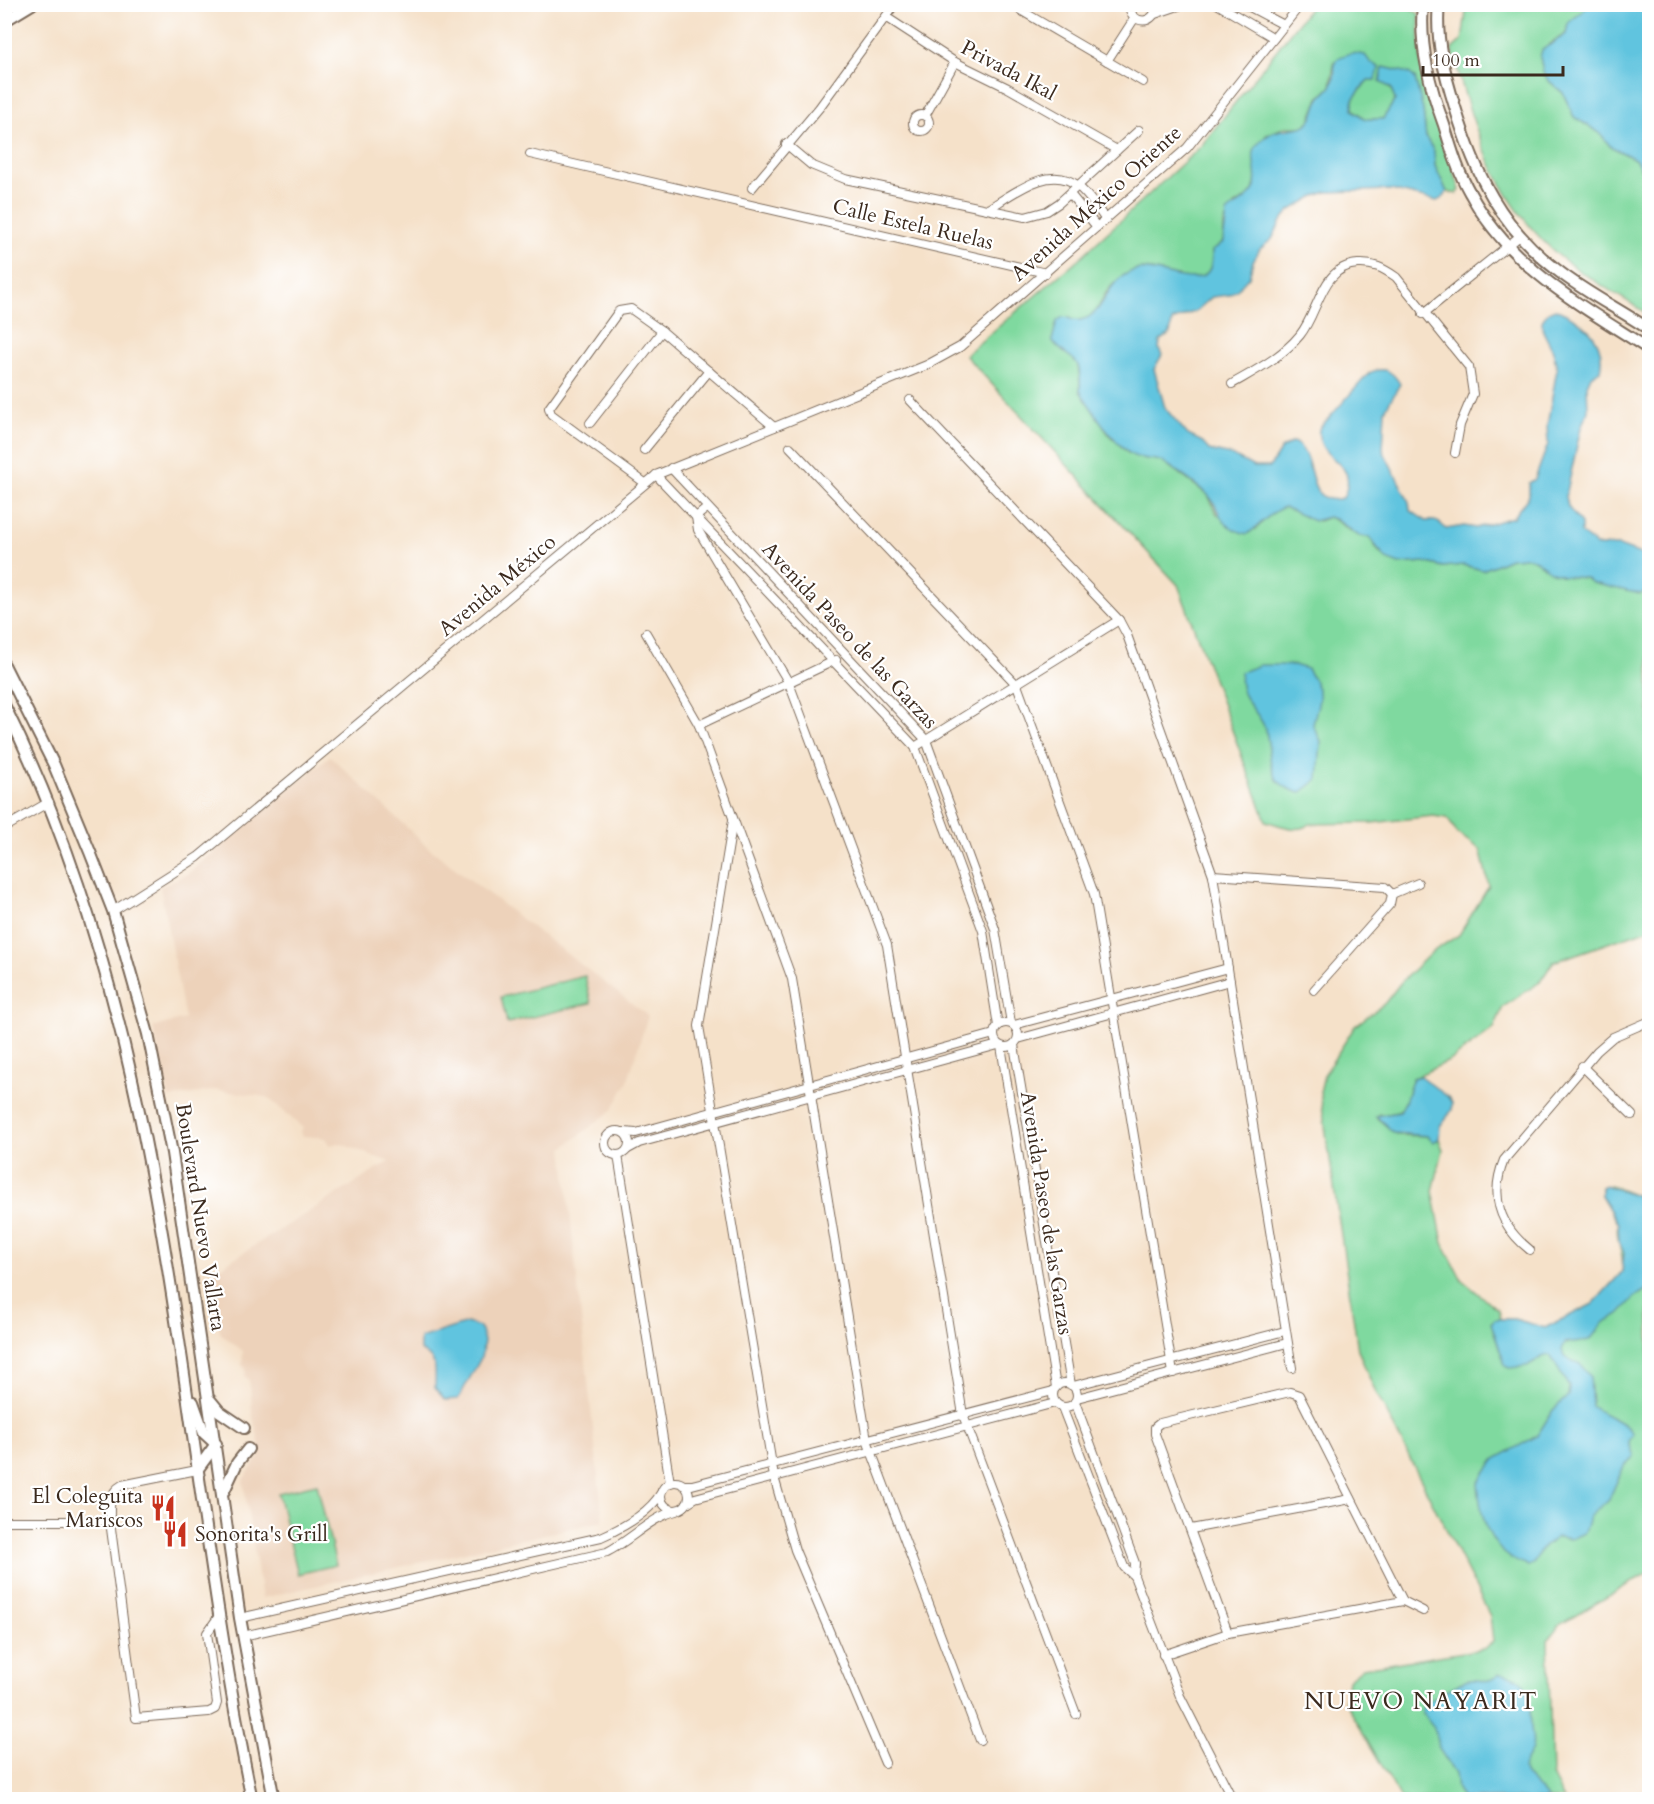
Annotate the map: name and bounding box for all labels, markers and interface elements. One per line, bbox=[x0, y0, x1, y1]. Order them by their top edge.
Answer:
street label: Privada Ikal bbox=[956, 33, 1062, 108]
scale bar bbox=[1423, 39, 1562, 77]
text: 100 m bbox=[1432, 48, 1480, 73]
street label: Avenida México Oriente bbox=[1005, 119, 1188, 288]
street label: Calle Estela Ruelas bbox=[830, 192, 996, 257]
street label: Avenida México bbox=[432, 528, 562, 643]
street label: Avenida Paseo de las Garzas bbox=[755, 535, 944, 735]
street label: Avenida Paseo de las Garzas bbox=[1013, 1089, 1080, 1337]
street label: Boulevard Nuevo Vallarta bbox=[168, 1101, 233, 1333]
place label: El Coleguita Mariscos bbox=[32, 1482, 143, 1535]
restaurant icon: El Coleguita Mariscos bbox=[148, 1493, 178, 1523]
restaurant icon: Sonorita's Grill bbox=[160, 1519, 190, 1549]
place label: Sonorita's Grill bbox=[195, 1520, 328, 1549]
district label: NUEVO NAYARIT bbox=[1304, 1685, 1538, 1718]

